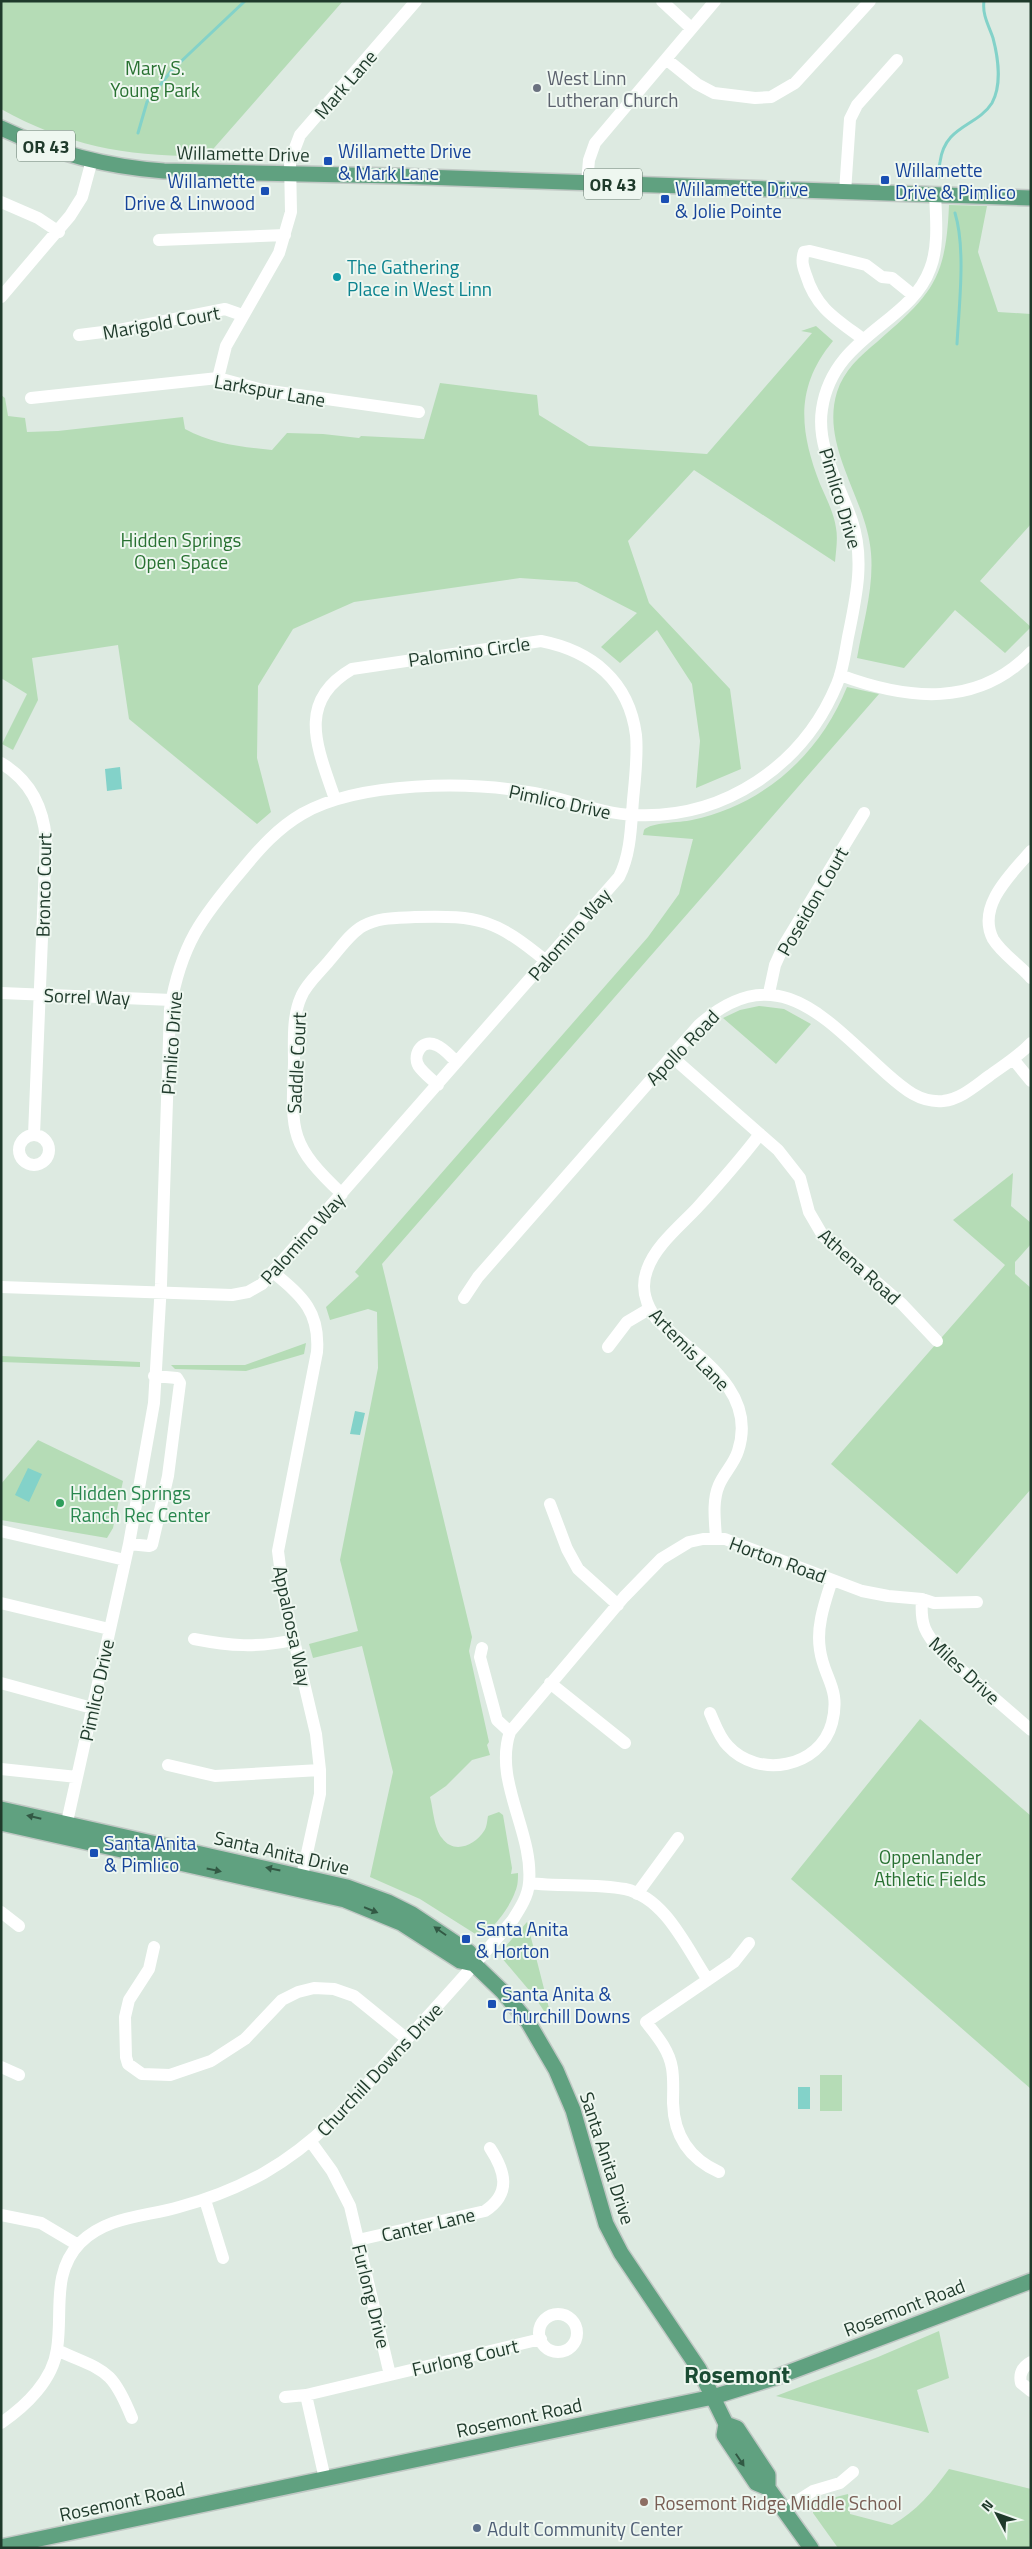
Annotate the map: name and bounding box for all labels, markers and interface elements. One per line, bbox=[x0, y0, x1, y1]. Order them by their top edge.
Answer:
street label: Mark Lane bbox=[307, 43, 383, 125]
park label: Mary S. Young Park bbox=[110, 53, 200, 104]
place label: West Linn Lutheran Church bbox=[547, 63, 679, 114]
marker: West Linn Lutheran Church bbox=[531, 82, 543, 94]
road number: OR 43 bbox=[17, 130, 75, 162]
place label: Willamette Drive & Mark Lane bbox=[338, 136, 471, 187]
street label: Willamette Drive bbox=[176, 137, 310, 169]
marker: Willamette Drive & Mark Lane bbox=[322, 155, 334, 167]
place label: Willamette Drive & Pimlico bbox=[895, 155, 1016, 206]
place label: Willamette Drive & Linwood bbox=[124, 166, 255, 217]
road number: OR 43 bbox=[584, 168, 642, 200]
place label: Willamette Drive & Jolie Pointe bbox=[675, 174, 808, 225]
marker: Willamette Drive & Pimlico bbox=[879, 174, 891, 186]
marker: Willamette Drive & Linwood bbox=[259, 185, 271, 197]
marker: Willamette Drive & Jolie Pointe bbox=[659, 193, 671, 205]
place label: The Gathering Place in West Linn bbox=[347, 252, 492, 303]
marker: The Gathering Place in West Linn bbox=[331, 271, 343, 283]
street label: Marigold Court bbox=[100, 297, 222, 347]
street label: Larkspur Lane bbox=[212, 366, 328, 414]
street label: Pimlico Drive bbox=[812, 444, 870, 552]
park label: Hidden Springs Open Space bbox=[121, 525, 242, 576]
street label: Palomino Circle bbox=[406, 628, 532, 674]
street label: Pimlico Drive bbox=[506, 776, 614, 826]
street label: Bronco Court bbox=[28, 832, 58, 937]
street label: Poseidon Court bbox=[769, 841, 855, 961]
street label: Palomino Way bbox=[520, 881, 618, 987]
street label: Sorrel Way bbox=[43, 980, 131, 1012]
street label: Pimlico Drive bbox=[153, 990, 189, 1096]
street label: Apollo Road bbox=[638, 1003, 726, 1091]
street label: Saddle Court bbox=[279, 1011, 313, 1114]
street label: Palomino Way bbox=[253, 1186, 351, 1290]
street label: Athena Road bbox=[812, 1221, 908, 1311]
street label: Artemis Lane bbox=[643, 1301, 737, 1397]
place label: Hidden Springs Ranch Rec Center bbox=[70, 1478, 211, 1529]
marker: Hidden Springs Ranch Rec Center bbox=[54, 1497, 66, 1509]
street label: Horton Road bbox=[725, 1528, 831, 1590]
street label: Appaloosa Way bbox=[266, 1563, 320, 1689]
street label: Miles Drive bbox=[923, 1629, 1007, 1711]
street label: Pimlico Drive bbox=[71, 1636, 121, 1744]
one-way arrow bbox=[26, 1813, 41, 1821]
street label: Santa Anita Drive bbox=[212, 1822, 352, 1882]
place label: Santa Anita & Pimlico bbox=[104, 1828, 197, 1879]
park label: Oppenlander Athletic Fields bbox=[874, 1842, 986, 1893]
marker: Santa Anita & Pimlico bbox=[88, 1847, 100, 1859]
one-way arrow bbox=[265, 1865, 280, 1873]
one-way arrow bbox=[206, 1867, 222, 1875]
one-way arrow bbox=[364, 1906, 379, 1914]
place label: Santa Anita & Horton bbox=[476, 1914, 569, 1965]
one-way arrow bbox=[433, 1926, 447, 1936]
marker: Santa Anita & Horton bbox=[460, 1933, 472, 1945]
place label: Santa Anita & Churchill Downs bbox=[502, 1979, 630, 2030]
street label: Churchill Downs Drive bbox=[309, 1995, 449, 2143]
marker: Santa Anita & Churchill Downs bbox=[486, 1998, 498, 2010]
street label: Santa Anita Drive bbox=[573, 2088, 643, 2228]
street label: Canter Lane bbox=[378, 2199, 478, 2249]
street label: Furlong Drive bbox=[345, 2241, 399, 2351]
street label: Rosemont Road bbox=[839, 2271, 969, 2343]
street label: Furlong Court bbox=[409, 2331, 521, 2383]
district label: Rosemont bbox=[684, 2356, 790, 2392]
street label: Rosemont Road bbox=[453, 2390, 585, 2444]
one-way arrow bbox=[735, 2453, 745, 2467]
street label: Rosemont Road bbox=[56, 2474, 188, 2528]
place label: Rosemont Ridge Middle School bbox=[654, 2488, 902, 2517]
north arrow bbox=[972, 2489, 1022, 2539]
text: N bbox=[976, 2495, 998, 2516]
marker: Rosemont Ridge Middle School bbox=[638, 2496, 650, 2508]
place label: Adult Community Center bbox=[487, 2514, 683, 2543]
marker: Adult Community Center bbox=[471, 2522, 483, 2534]

